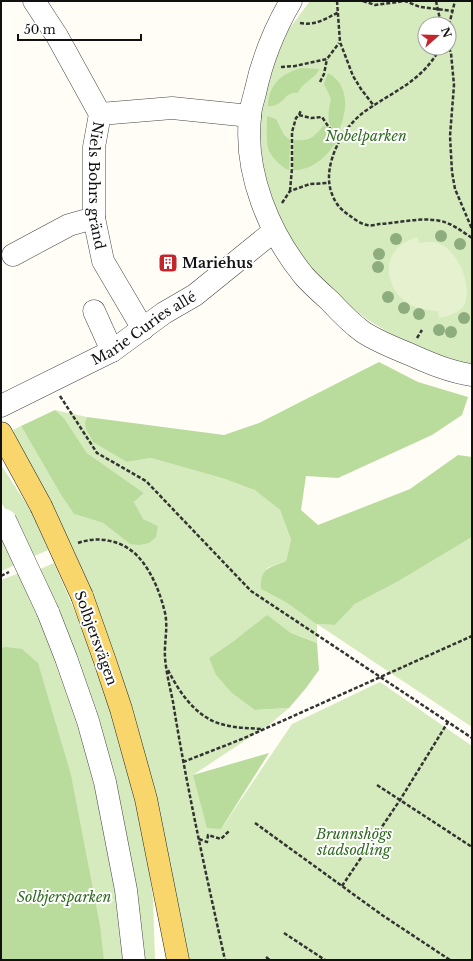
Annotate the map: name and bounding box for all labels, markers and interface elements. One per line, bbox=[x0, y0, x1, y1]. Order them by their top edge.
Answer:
scale bar bbox=[18, 16, 141, 42]
north arrow bbox=[417, 16, 457, 56]
text: 50 m bbox=[24, 22, 56, 37]
text: N bbox=[438, 25, 455, 40]
street label: Niels Bohrs gränd bbox=[85, 120, 109, 252]
park label: Nobelparken bbox=[324, 127, 407, 145]
building icon: Mariehus bbox=[157, 252, 179, 274]
place label: Mariehus bbox=[182, 254, 253, 272]
street label: Marie Curies allé bbox=[88, 287, 199, 369]
street label: Solbjersvägen bbox=[71, 588, 122, 688]
park label: Brunnshögs stadsodling bbox=[315, 825, 392, 859]
park label: Solbjersparken bbox=[17, 888, 111, 906]

